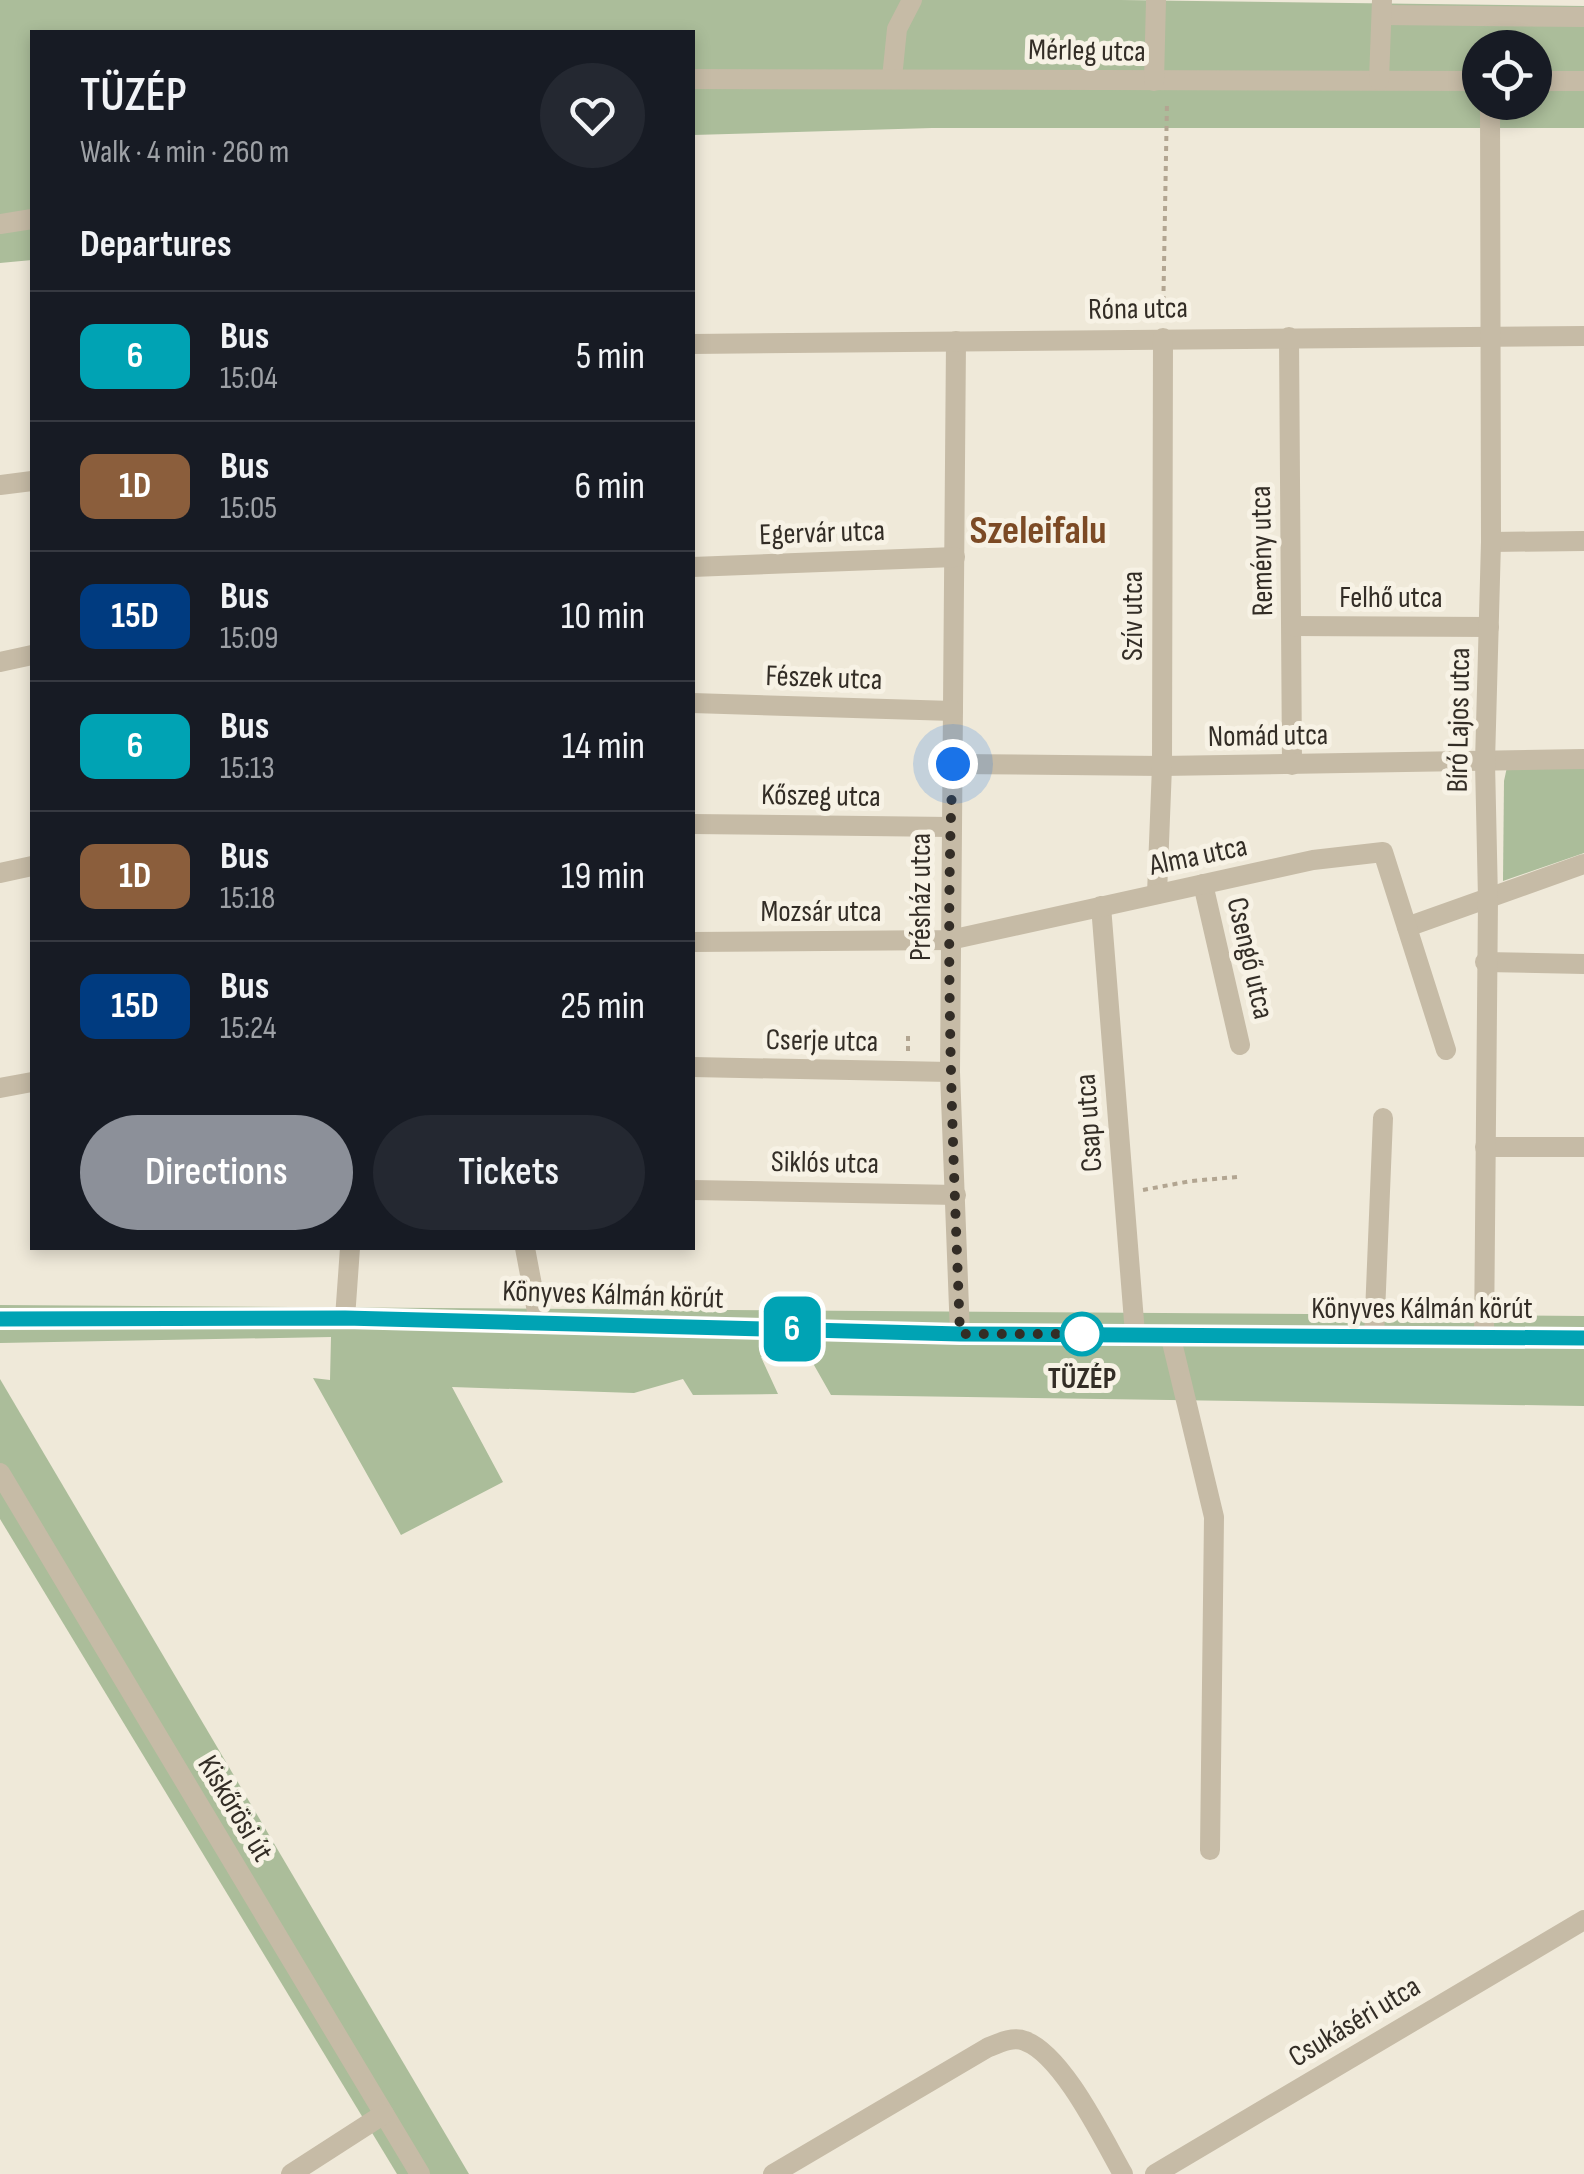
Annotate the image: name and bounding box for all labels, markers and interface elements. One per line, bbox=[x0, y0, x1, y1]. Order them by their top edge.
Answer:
map controls bbox=[1462, 30, 1552, 120]
button: locate bbox=[1462, 30, 1552, 120]
street label: Mérleg utca bbox=[1028, 32, 1146, 70]
button: heart bbox=[540, 63, 645, 168]
text: TÜZÉP bbox=[80, 67, 187, 124]
text: Walk · 4 min · 260 m bbox=[80, 133, 289, 172]
text: Departures bbox=[80, 222, 232, 267]
street label: Róna utca bbox=[1088, 290, 1188, 328]
text: Bus bbox=[220, 314, 269, 359]
text: 5 min bbox=[576, 334, 645, 379]
text: 6 bbox=[127, 335, 143, 378]
text: 15:04 bbox=[220, 359, 278, 398]
text: Bus bbox=[220, 444, 269, 489]
text: 6 min bbox=[575, 464, 645, 509]
text: 1D bbox=[119, 465, 151, 508]
street label: Remény utca bbox=[1243, 485, 1281, 617]
text: 15:05 bbox=[220, 489, 277, 528]
district label: Szeleifalu bbox=[969, 507, 1107, 555]
street label: Egervár utca bbox=[759, 513, 886, 553]
street label: Szív utca bbox=[1115, 571, 1151, 661]
text: Bus bbox=[220, 574, 269, 619]
street label: Felhő utca bbox=[1339, 580, 1443, 616]
text: 10 min bbox=[561, 594, 645, 639]
text: 15D bbox=[111, 595, 159, 638]
text: 15:09 bbox=[220, 619, 279, 658]
street label: Bíró Lajos utca bbox=[1440, 647, 1478, 793]
street label: Fészek utca bbox=[765, 658, 883, 698]
text: Bus bbox=[220, 704, 269, 749]
street label: Nomád utca bbox=[1207, 717, 1329, 755]
text: 14 min bbox=[562, 724, 645, 769]
text: 6 bbox=[127, 725, 143, 768]
your location bbox=[928, 739, 978, 789]
text: 15:13 bbox=[220, 749, 275, 788]
street label: Kőszeg utca bbox=[761, 777, 881, 815]
street label: Alma utca bbox=[1145, 828, 1250, 884]
street label: Présház utca bbox=[903, 833, 939, 961]
text: Bus bbox=[220, 834, 269, 879]
text: 19 min bbox=[561, 854, 645, 899]
text: 1D bbox=[119, 855, 151, 898]
text: 15:18 bbox=[220, 879, 275, 918]
street label: Mozsár utca bbox=[761, 894, 882, 930]
street label: Csengő utca bbox=[1219, 894, 1281, 1023]
text: Bus bbox=[220, 964, 269, 1009]
text: 25 min bbox=[560, 984, 645, 1029]
text: 15D bbox=[111, 985, 159, 1028]
text: 15:24 bbox=[220, 1009, 276, 1048]
street label: Cserje utca bbox=[765, 1022, 879, 1060]
street label: Csap utca bbox=[1068, 1073, 1110, 1173]
button: Directions bbox=[80, 1115, 353, 1230]
button: Tickets bbox=[373, 1115, 645, 1230]
street label: Siklós utca bbox=[771, 1144, 879, 1182]
street label: Könyves Kálmán körút bbox=[502, 1273, 724, 1317]
street label: Könyves Kálmán körút bbox=[1311, 1291, 1533, 1327]
line badge: 6 bbox=[760, 1296, 824, 1362]
text: 6 bbox=[784, 1308, 800, 1351]
marker: TÜZÉP bbox=[1061, 1313, 1103, 1355]
place label: TÜZÉP bbox=[1048, 1361, 1116, 1397]
street label: Kiskőrösi út bbox=[190, 1749, 281, 1868]
street label: Csukáséri utca bbox=[1282, 1969, 1427, 2075]

